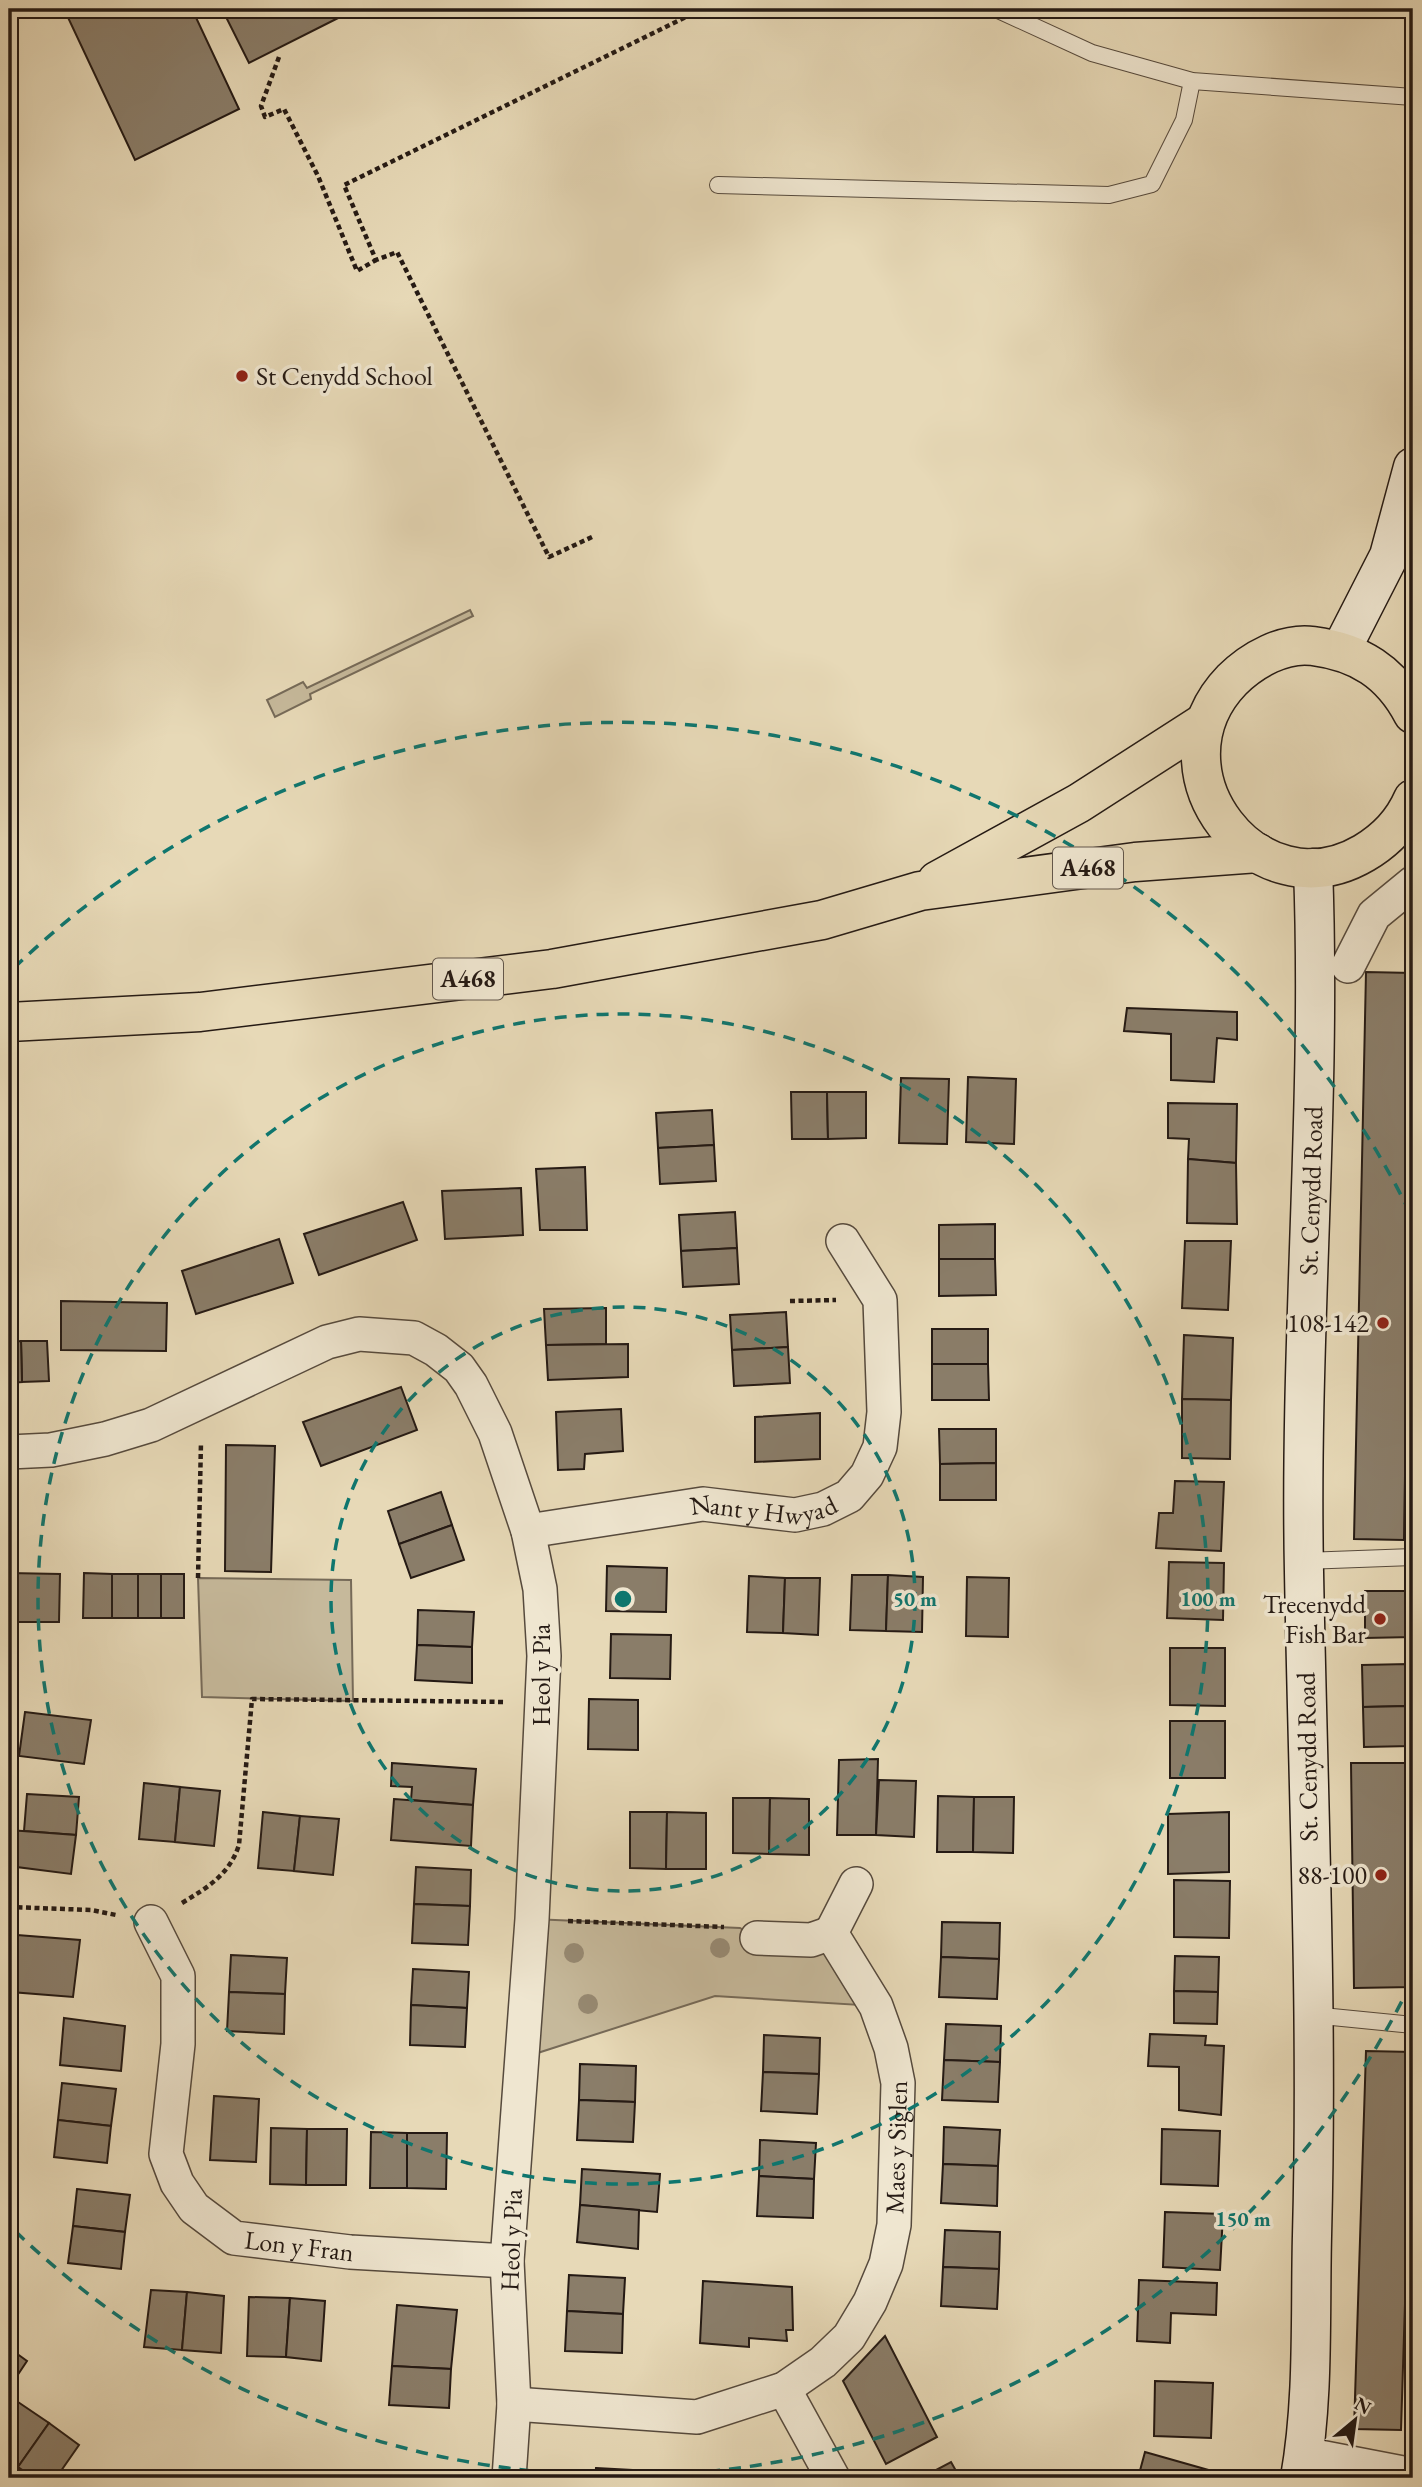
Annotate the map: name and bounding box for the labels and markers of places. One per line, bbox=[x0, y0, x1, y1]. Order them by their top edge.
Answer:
place label: St Cenydd School bbox=[256, 359, 433, 393]
marker: St Cenydd School bbox=[234, 368, 250, 384]
place label: 108-142 bbox=[1287, 1306, 1370, 1340]
marker: 108-142 bbox=[1375, 1315, 1391, 1331]
centre of rings bbox=[611, 1587, 635, 1611]
place label: Trecenydd Fish Bar bbox=[1263, 1587, 1367, 1651]
marker: Trecenydd Fish Bar bbox=[1372, 1611, 1388, 1627]
place label: 88-100 bbox=[1297, 1858, 1367, 1892]
marker: 88-100 bbox=[1373, 1867, 1389, 1883]

